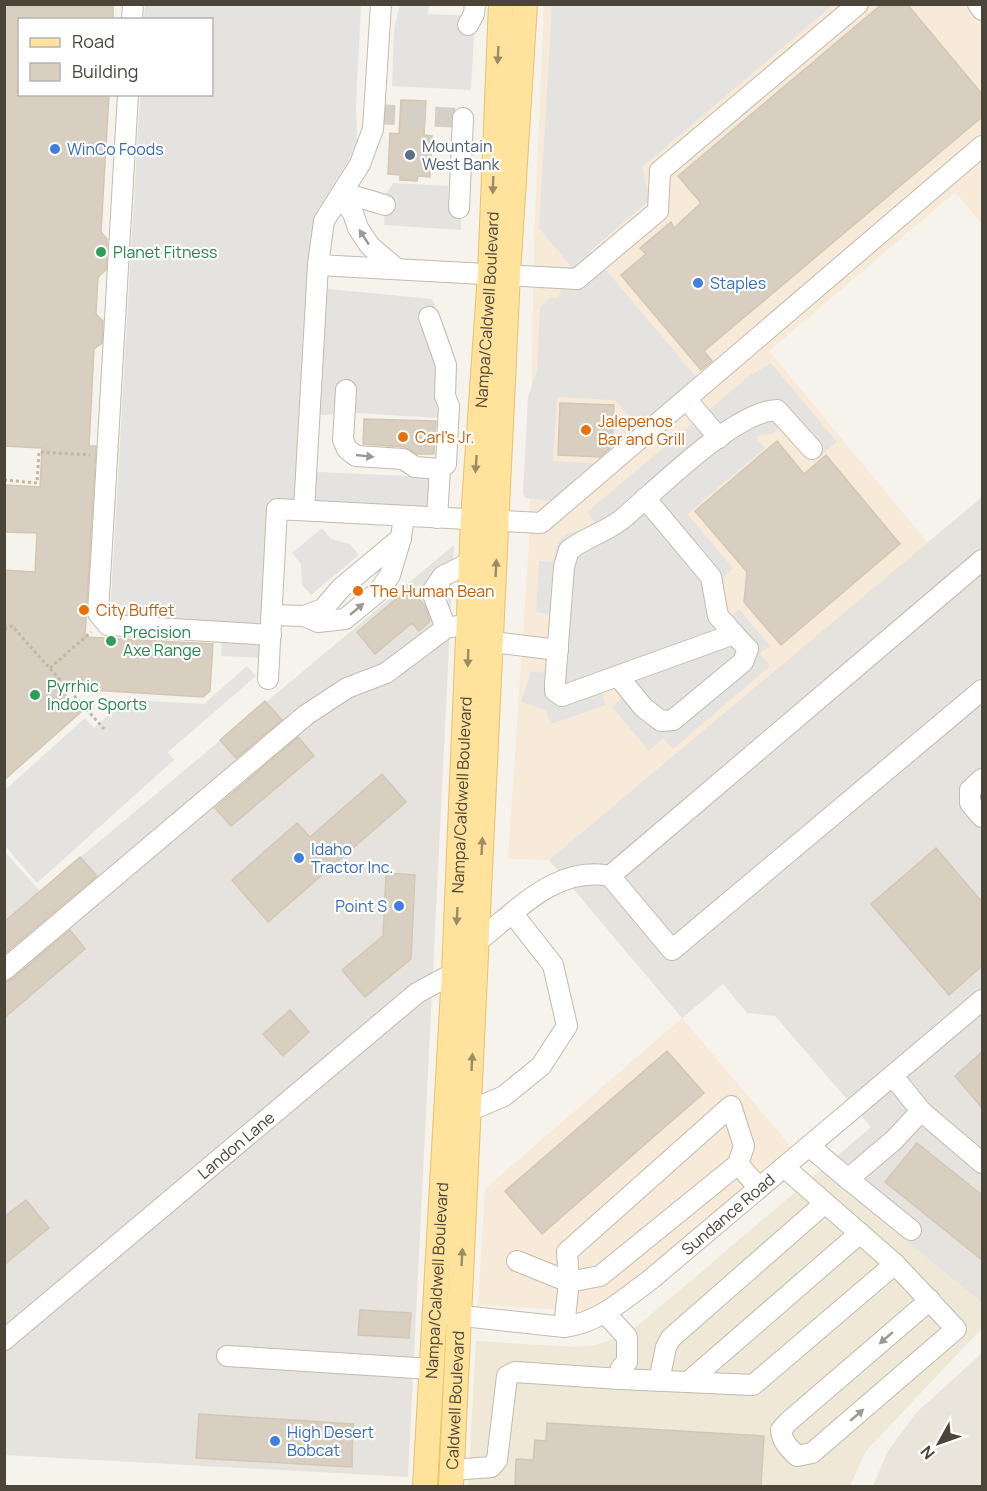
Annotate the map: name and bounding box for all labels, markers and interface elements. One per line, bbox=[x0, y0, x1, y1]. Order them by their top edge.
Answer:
legend bbox=[18, 18, 213, 96]
text: Road bbox=[72, 29, 115, 53]
one-way arrow bbox=[493, 46, 503, 65]
text: Building bbox=[72, 59, 138, 83]
place label: Mountain West Bank bbox=[422, 135, 501, 175]
place label: WinCo Foods bbox=[67, 138, 164, 160]
marker: WinCo Foods bbox=[48, 142, 62, 156]
marker: Mountain West Bank bbox=[403, 148, 417, 162]
one-way arrow bbox=[488, 176, 497, 195]
street label: Nampa/Caldwell Boulevard bbox=[470, 211, 504, 409]
one-way arrow bbox=[358, 229, 369, 245]
place label: Planet Fitness bbox=[113, 241, 218, 263]
marker: Planet Fitness bbox=[94, 245, 108, 259]
place label: Staples bbox=[710, 272, 766, 294]
marker: Staples bbox=[691, 276, 705, 290]
place label: Jalepenos Bar and Grill bbox=[598, 410, 685, 450]
marker: Jalepenos Bar and Grill bbox=[579, 423, 593, 437]
place label: Carl's Jr. bbox=[415, 426, 474, 448]
marker: Carl's Jr. bbox=[396, 430, 410, 444]
one-way arrow bbox=[355, 451, 374, 461]
one-way arrow bbox=[472, 454, 481, 473]
one-way arrow bbox=[491, 558, 500, 577]
place label: The Human Bean bbox=[370, 580, 495, 602]
marker: The Human Bean bbox=[351, 584, 365, 598]
place label: City Buffet bbox=[96, 599, 174, 621]
marker: City Buffet bbox=[77, 603, 91, 617]
one-way arrow bbox=[349, 603, 364, 616]
place label: Precision Axe Range bbox=[123, 621, 201, 661]
marker: Precision Axe Range bbox=[104, 634, 118, 648]
one-way arrow bbox=[463, 649, 472, 668]
place label: Pyrrhic Indoor Sports bbox=[47, 675, 147, 715]
marker: Pyrrhic Indoor Sports bbox=[28, 688, 42, 702]
street label: Nampa/Caldwell Boulevard bbox=[446, 696, 477, 894]
one-way arrow bbox=[478, 837, 487, 856]
place label: Idaho Tractor Inc. bbox=[311, 838, 393, 878]
marker: Idaho Tractor Inc. bbox=[292, 851, 306, 865]
place label: Point S bbox=[335, 895, 387, 917]
marker: Point S bbox=[392, 899, 406, 913]
one-way arrow bbox=[452, 907, 461, 926]
one-way arrow bbox=[467, 1053, 476, 1072]
street label: Landon Lane bbox=[193, 1106, 279, 1184]
street label: Sundance Road bbox=[677, 1168, 779, 1260]
street label: Nampa/Caldwell Boulevard bbox=[420, 1181, 453, 1379]
one-way arrow bbox=[458, 1247, 467, 1266]
street label: Caldwell Boulevard bbox=[441, 1330, 469, 1470]
one-way arrow bbox=[879, 1331, 894, 1344]
one-way arrow bbox=[849, 1409, 864, 1422]
north arrow bbox=[909, 1413, 969, 1473]
place label: High Desert Bobcat bbox=[287, 1421, 374, 1461]
marker: High Desert Bobcat bbox=[268, 1434, 282, 1448]
text: N bbox=[915, 1441, 940, 1464]

